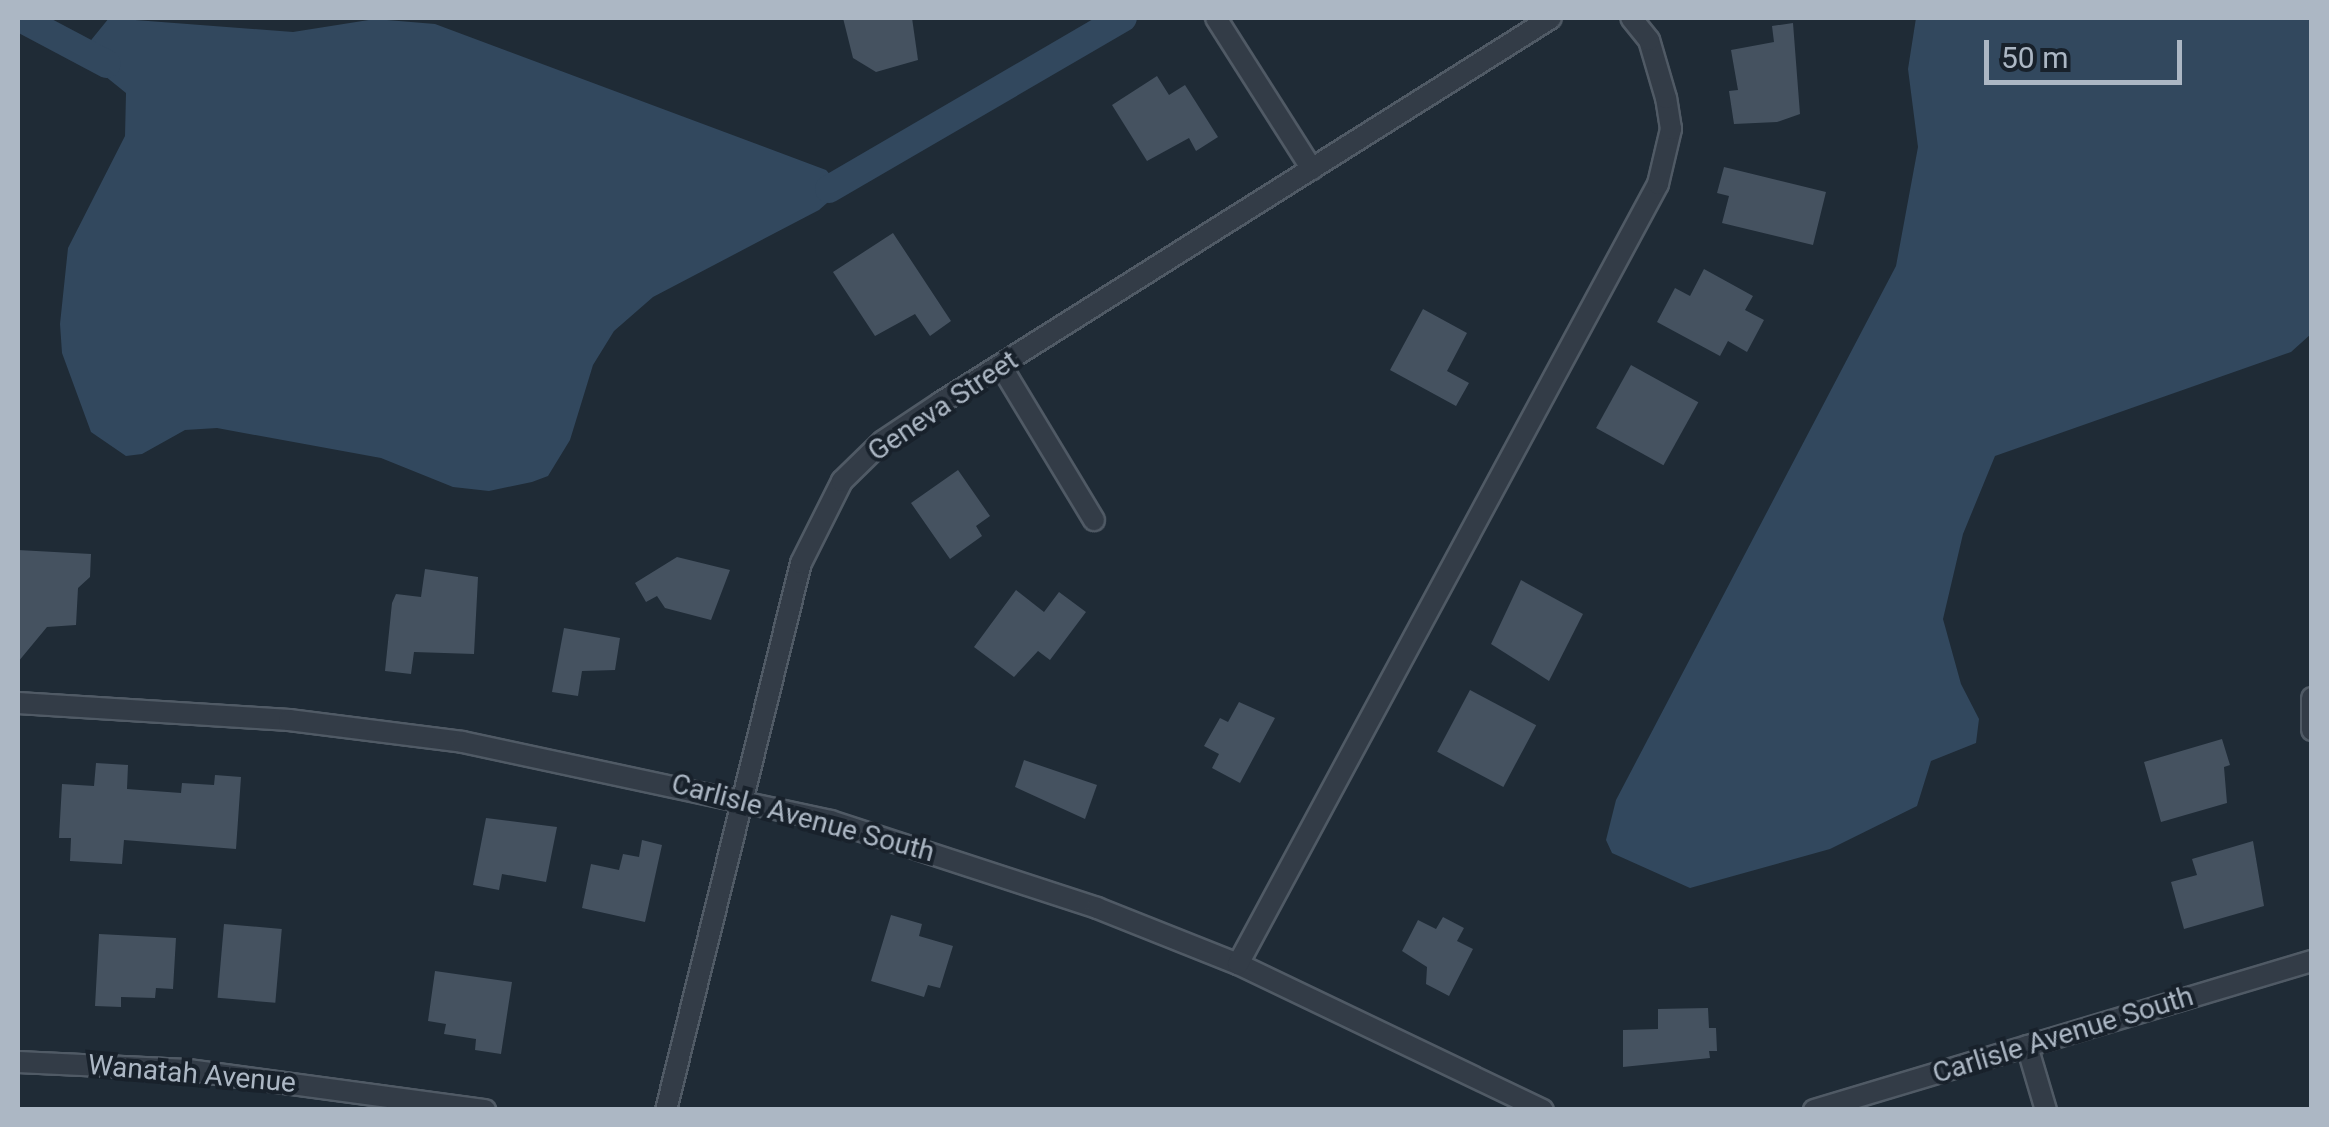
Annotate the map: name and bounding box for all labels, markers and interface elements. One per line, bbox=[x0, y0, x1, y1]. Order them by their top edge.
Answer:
scale bar bbox=[1989, 20, 2186, 82]
text: 50 m bbox=[2001, 40, 2068, 75]
street label: Geneva Street bbox=[862, 344, 1024, 468]
street label: Carlisle Avenue South bbox=[668, 767, 938, 869]
street label: Carlisle Avenue South bbox=[1929, 979, 2197, 1091]
street label: Wanatah Avenue bbox=[87, 1048, 297, 1100]

